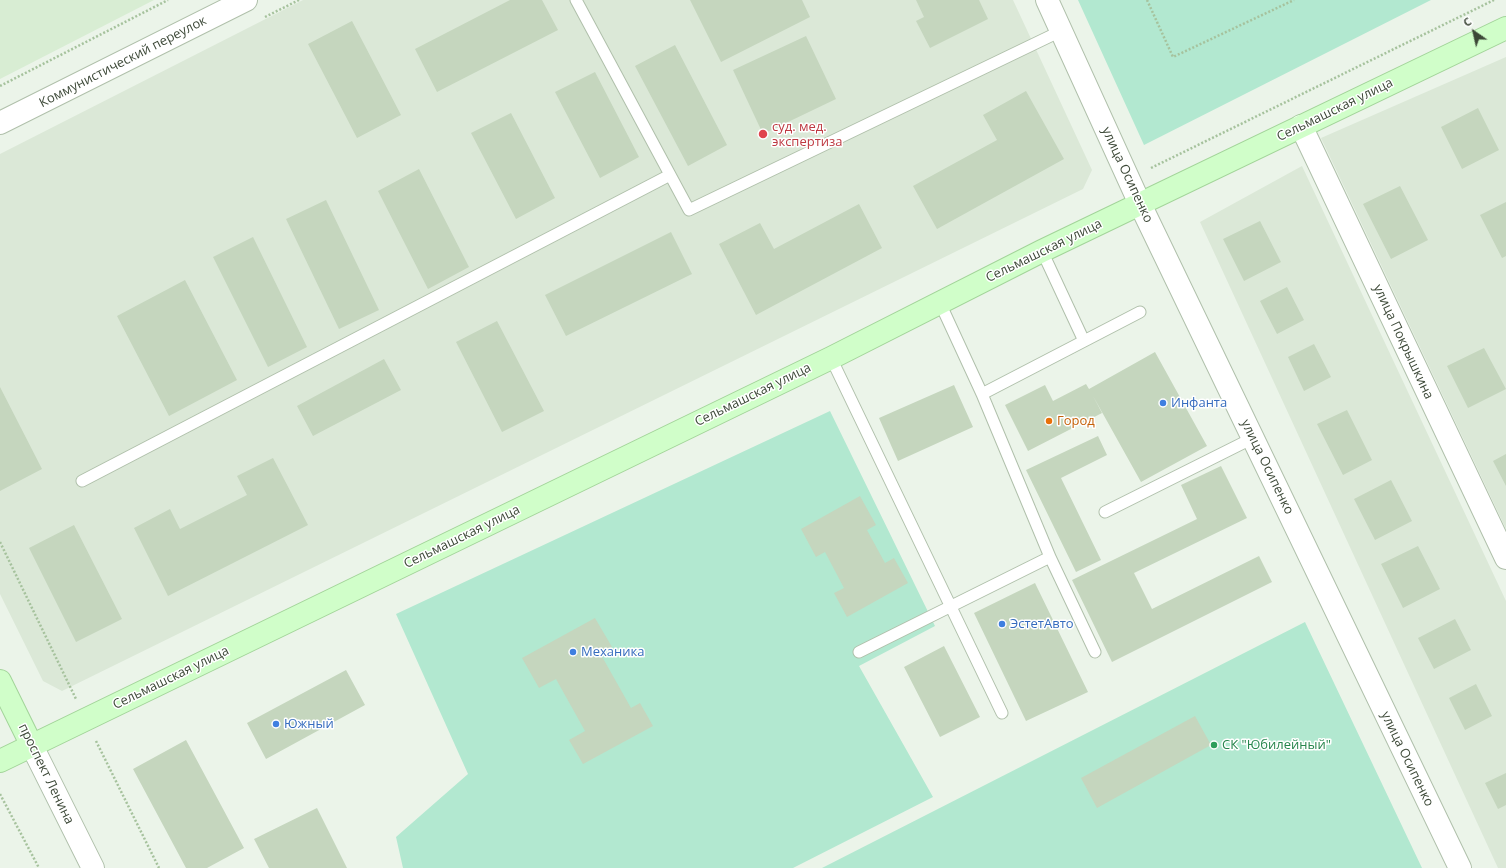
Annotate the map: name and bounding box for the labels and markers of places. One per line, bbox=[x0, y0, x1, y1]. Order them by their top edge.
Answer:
place label: суд. мед. экспертиза bbox=[772, 119, 843, 150]
marker: суд. мед. экспертиза bbox=[757, 128, 769, 140]
place label: Инфанта bbox=[1171, 395, 1227, 411]
marker: Инфанта bbox=[1158, 398, 1168, 408]
place label: Город bbox=[1057, 413, 1095, 429]
marker: Город bbox=[1044, 416, 1054, 426]
place label: ЭстетАвто bbox=[1010, 616, 1074, 632]
marker: ЭстетАвто bbox=[997, 619, 1007, 629]
place label: Механика bbox=[581, 644, 644, 660]
marker: Механика bbox=[568, 647, 578, 657]
place label: Южный bbox=[284, 716, 334, 732]
marker: Южный bbox=[271, 719, 281, 729]
place label: СК "Юбилейный" bbox=[1222, 737, 1331, 753]
marker: СК "Юбилейный" bbox=[1209, 740, 1219, 750]

